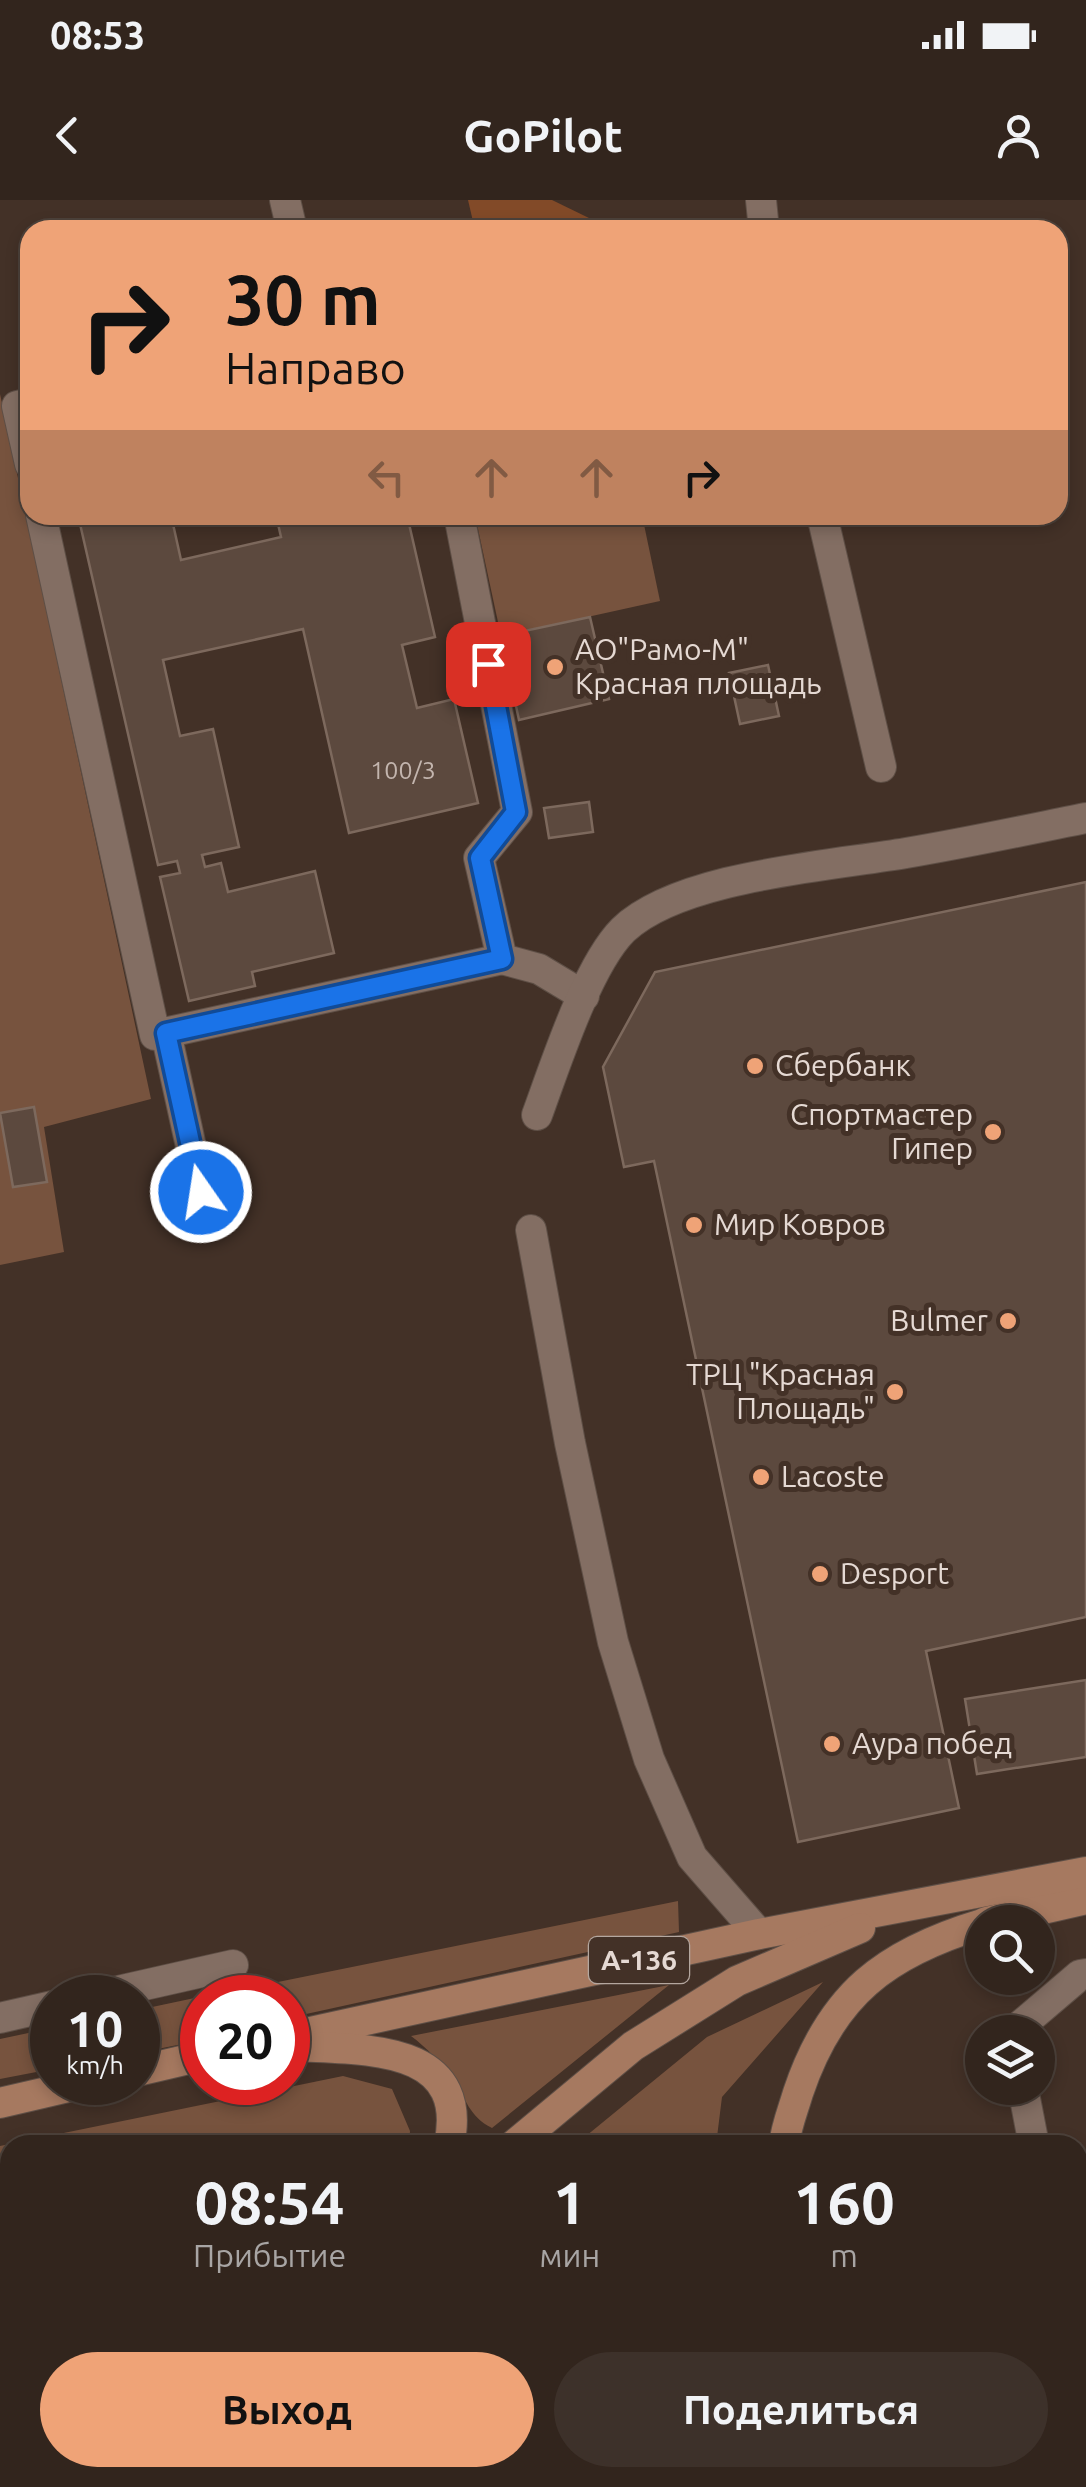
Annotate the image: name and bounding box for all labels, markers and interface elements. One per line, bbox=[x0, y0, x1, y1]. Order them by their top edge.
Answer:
text: 08:53 bbox=[50, 14, 145, 56]
icon: back bbox=[40, 108, 95, 163]
icon: person bbox=[991, 108, 1046, 163]
text: GoPilot bbox=[463, 110, 623, 161]
icon: right bbox=[60, 260, 190, 390]
text: 30 m bbox=[225, 260, 381, 338]
text: Направо bbox=[225, 342, 406, 393]
icon: left bbox=[359, 450, 414, 505]
icon: ahead bbox=[464, 450, 519, 505]
icon: ahead bbox=[569, 450, 624, 505]
icon: right bbox=[674, 450, 729, 505]
pin bbox=[446, 622, 531, 707]
place label: АО"Рамо-М" Красная площадь bbox=[575, 632, 822, 700]
icon: arrive bbox=[461, 637, 516, 692]
marker: АО"Рамо-М" Красная площадь bbox=[544, 656, 566, 678]
house number: 100/3 bbox=[370, 756, 436, 784]
place label: Сбербанк bbox=[775, 1048, 911, 1082]
marker: Сбербанк bbox=[744, 1055, 766, 1077]
place label: Спортмастер Гипер bbox=[790, 1097, 973, 1165]
marker: Спортмастер Гипер bbox=[982, 1121, 1004, 1143]
position arrow bbox=[149, 1140, 253, 1244]
place label: Мир Ковров bbox=[714, 1207, 886, 1241]
marker: Мир Ковров bbox=[683, 1214, 705, 1236]
place label: Bulmer bbox=[890, 1303, 989, 1337]
marker: Bulmer bbox=[997, 1310, 1019, 1332]
place label: ТРЦ "Красная Площадь" bbox=[686, 1357, 875, 1425]
marker: ТРЦ "Красная Площадь" bbox=[884, 1381, 906, 1403]
place label: Lacoste bbox=[781, 1459, 884, 1493]
marker: Lacoste bbox=[750, 1466, 772, 1488]
place label: Desport bbox=[840, 1556, 949, 1590]
marker: Desport bbox=[809, 1563, 831, 1585]
place label: Аура побед bbox=[852, 1726, 1012, 1760]
marker: Аура побед bbox=[821, 1733, 843, 1755]
map controls bbox=[965, 1905, 1055, 2105]
button: search bbox=[965, 1905, 1055, 1995]
road number: А-136 bbox=[589, 1937, 689, 1983]
speed limit sign: 20 bbox=[180, 1975, 310, 2105]
text: 10 bbox=[67, 2000, 123, 2056]
button: layers bbox=[965, 2015, 1055, 2105]
text: km/h bbox=[66, 2051, 124, 2079]
text: 08:54 bbox=[195, 2168, 345, 2235]
text: 1 bbox=[553, 2168, 587, 2235]
text: 160 bbox=[793, 2168, 895, 2235]
text: Прибытие bbox=[193, 2237, 346, 2273]
text: мин bbox=[539, 2237, 600, 2273]
text: m bbox=[830, 2237, 858, 2273]
button: Выход bbox=[40, 2352, 534, 2467]
button: Поделиться bbox=[554, 2352, 1048, 2467]

